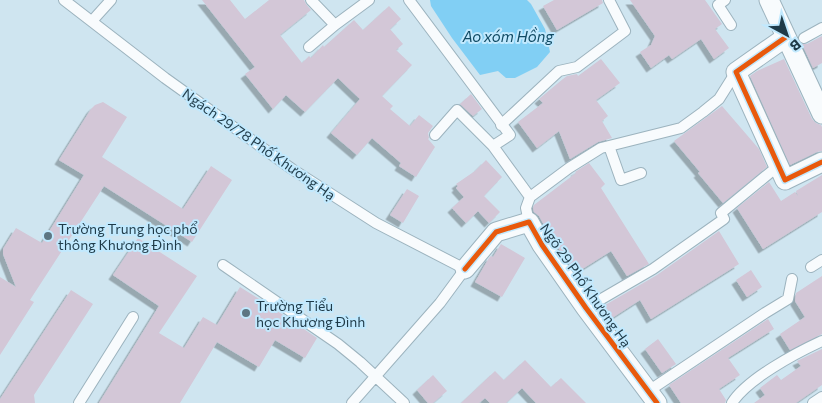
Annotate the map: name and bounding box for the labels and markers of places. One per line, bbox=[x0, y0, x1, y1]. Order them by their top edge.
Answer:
place label: Trường Trung học phổ thông Khương Đình bbox=[58, 220, 198, 253]
marker: Trường Trung học phổ thông Khương Đình bbox=[42, 230, 54, 242]
place label: Trường Tiểu học Khương Đình bbox=[256, 297, 365, 330]
marker: Trường Tiểu học Khương Đình bbox=[240, 307, 252, 319]

